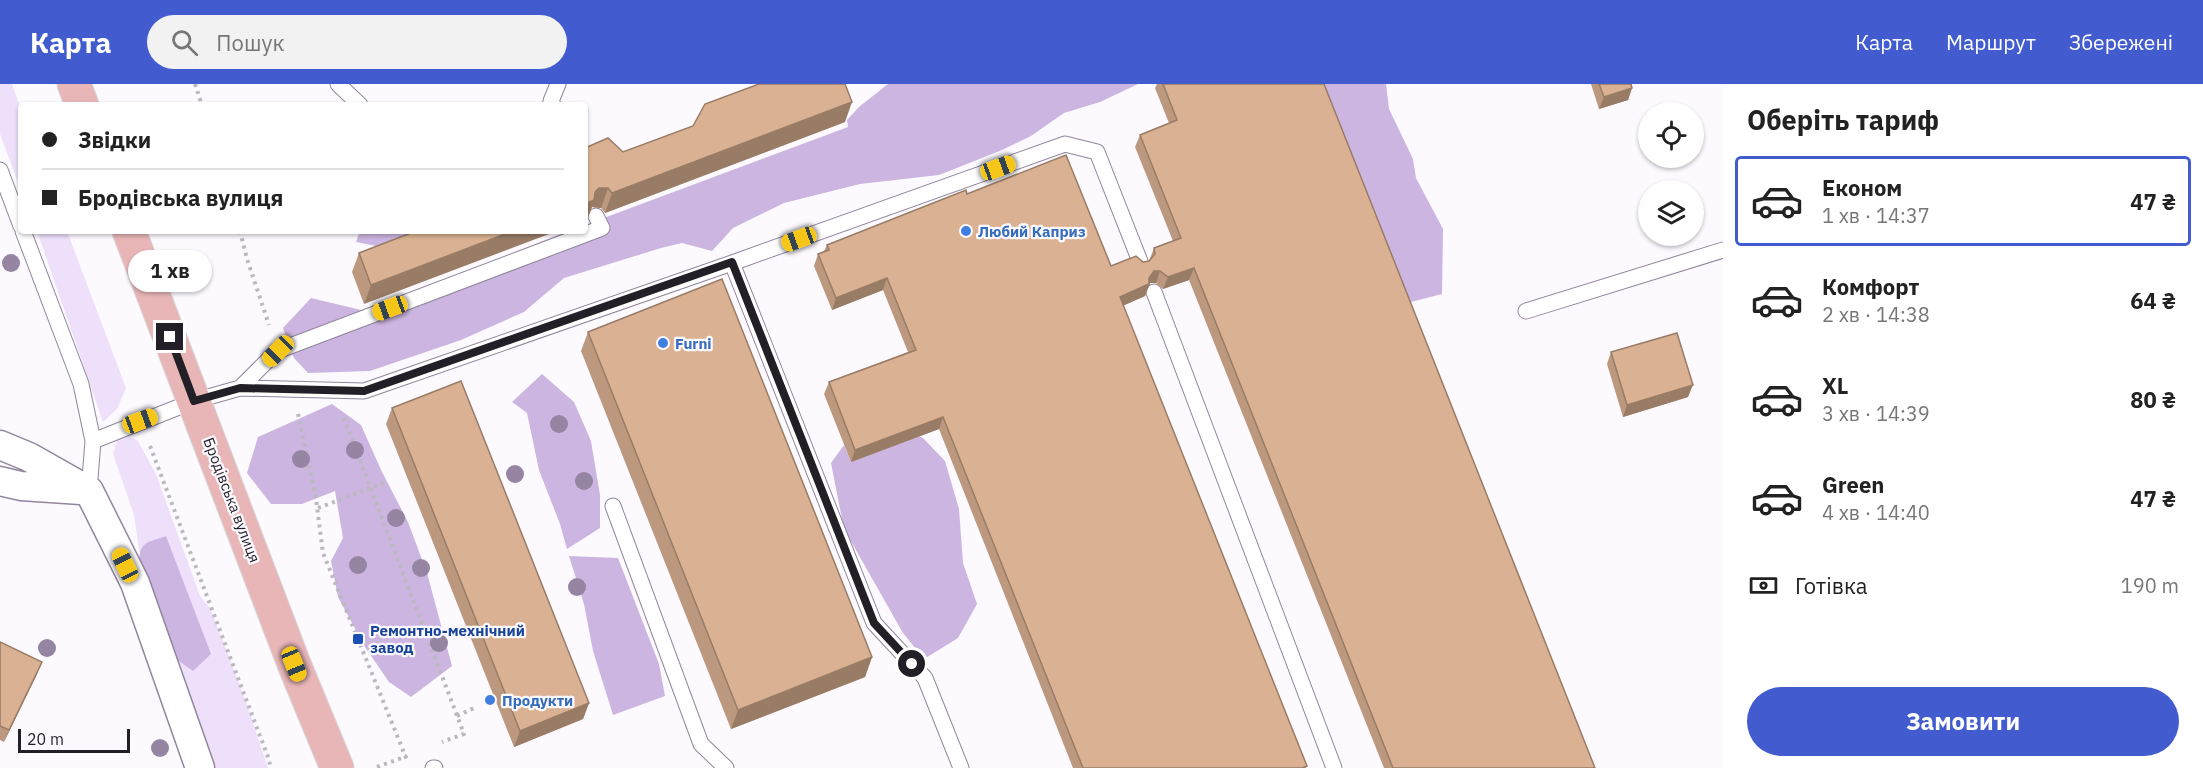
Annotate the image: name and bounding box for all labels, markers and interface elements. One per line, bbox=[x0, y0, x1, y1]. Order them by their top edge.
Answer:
search box bbox=[147, 15, 567, 69]
text: Карта bbox=[30, 24, 111, 61]
icon: search bbox=[168, 26, 201, 59]
text: Пошук bbox=[216, 28, 285, 57]
text: Карта bbox=[1855, 28, 1913, 56]
text: Маршрут bbox=[1946, 28, 2036, 56]
text: Збережені bbox=[2069, 28, 2173, 56]
map controls bbox=[1638, 102, 1704, 246]
button: locate bbox=[1638, 102, 1704, 168]
text: Оберіть тариф bbox=[1747, 102, 1939, 137]
text: Звідки bbox=[78, 125, 151, 154]
car bbox=[978, 153, 1018, 183]
text: Економ bbox=[1822, 173, 1902, 202]
icon: car bbox=[1750, 174, 1804, 228]
button: layers bbox=[1638, 180, 1704, 246]
text: Бродівська вулиця bbox=[78, 183, 283, 212]
text: 47 ₴ bbox=[2130, 187, 2176, 216]
text: 1 хв · 14:37 bbox=[1822, 202, 1930, 229]
place label: Любий Каприз bbox=[978, 222, 1086, 241]
car bbox=[779, 224, 819, 254]
marker: Любий Каприз bbox=[959, 224, 973, 238]
callout: 1 хв bbox=[128, 250, 212, 292]
text: 1 хв bbox=[150, 257, 190, 284]
text: Комфорт bbox=[1822, 272, 1919, 301]
icon: car bbox=[1750, 273, 1804, 327]
text: 64 ₴ bbox=[2130, 286, 2176, 315]
car bbox=[370, 293, 410, 323]
text: 2 хв · 14:38 bbox=[1822, 301, 1930, 328]
route end bbox=[156, 323, 183, 350]
car bbox=[259, 332, 297, 370]
place label: Furni bbox=[675, 334, 712, 353]
marker: Furni bbox=[656, 336, 670, 350]
text: XL bbox=[1822, 371, 1848, 400]
icon: car bbox=[1750, 372, 1804, 426]
text: 80 ₴ bbox=[2130, 385, 2176, 414]
text: 3 хв · 14:39 bbox=[1822, 400, 1930, 427]
car bbox=[120, 406, 160, 436]
street label: Бродівська вулиця bbox=[199, 435, 265, 565]
text: Green bbox=[1822, 470, 1884, 499]
icon: car bbox=[1750, 471, 1804, 525]
text: 47 ₴ bbox=[2130, 484, 2176, 513]
text: 4 хв · 14:40 bbox=[1822, 499, 1930, 526]
car bbox=[109, 545, 141, 585]
icon: cash bbox=[1747, 569, 1780, 602]
text: Готівка bbox=[1795, 571, 1868, 600]
text: 190 m bbox=[2121, 572, 2179, 599]
place label: Ремонтно-мехнічний завод bbox=[370, 621, 525, 657]
marker: Ремонтно-мехнічний завод bbox=[351, 632, 365, 646]
car bbox=[279, 644, 309, 684]
route start bbox=[898, 650, 925, 677]
button: Замовити bbox=[1747, 687, 2179, 756]
place label: Продукти bbox=[502, 691, 573, 710]
marker: Продукти bbox=[483, 693, 497, 707]
scale bar bbox=[18, 726, 130, 754]
text: 20 m bbox=[27, 729, 64, 749]

